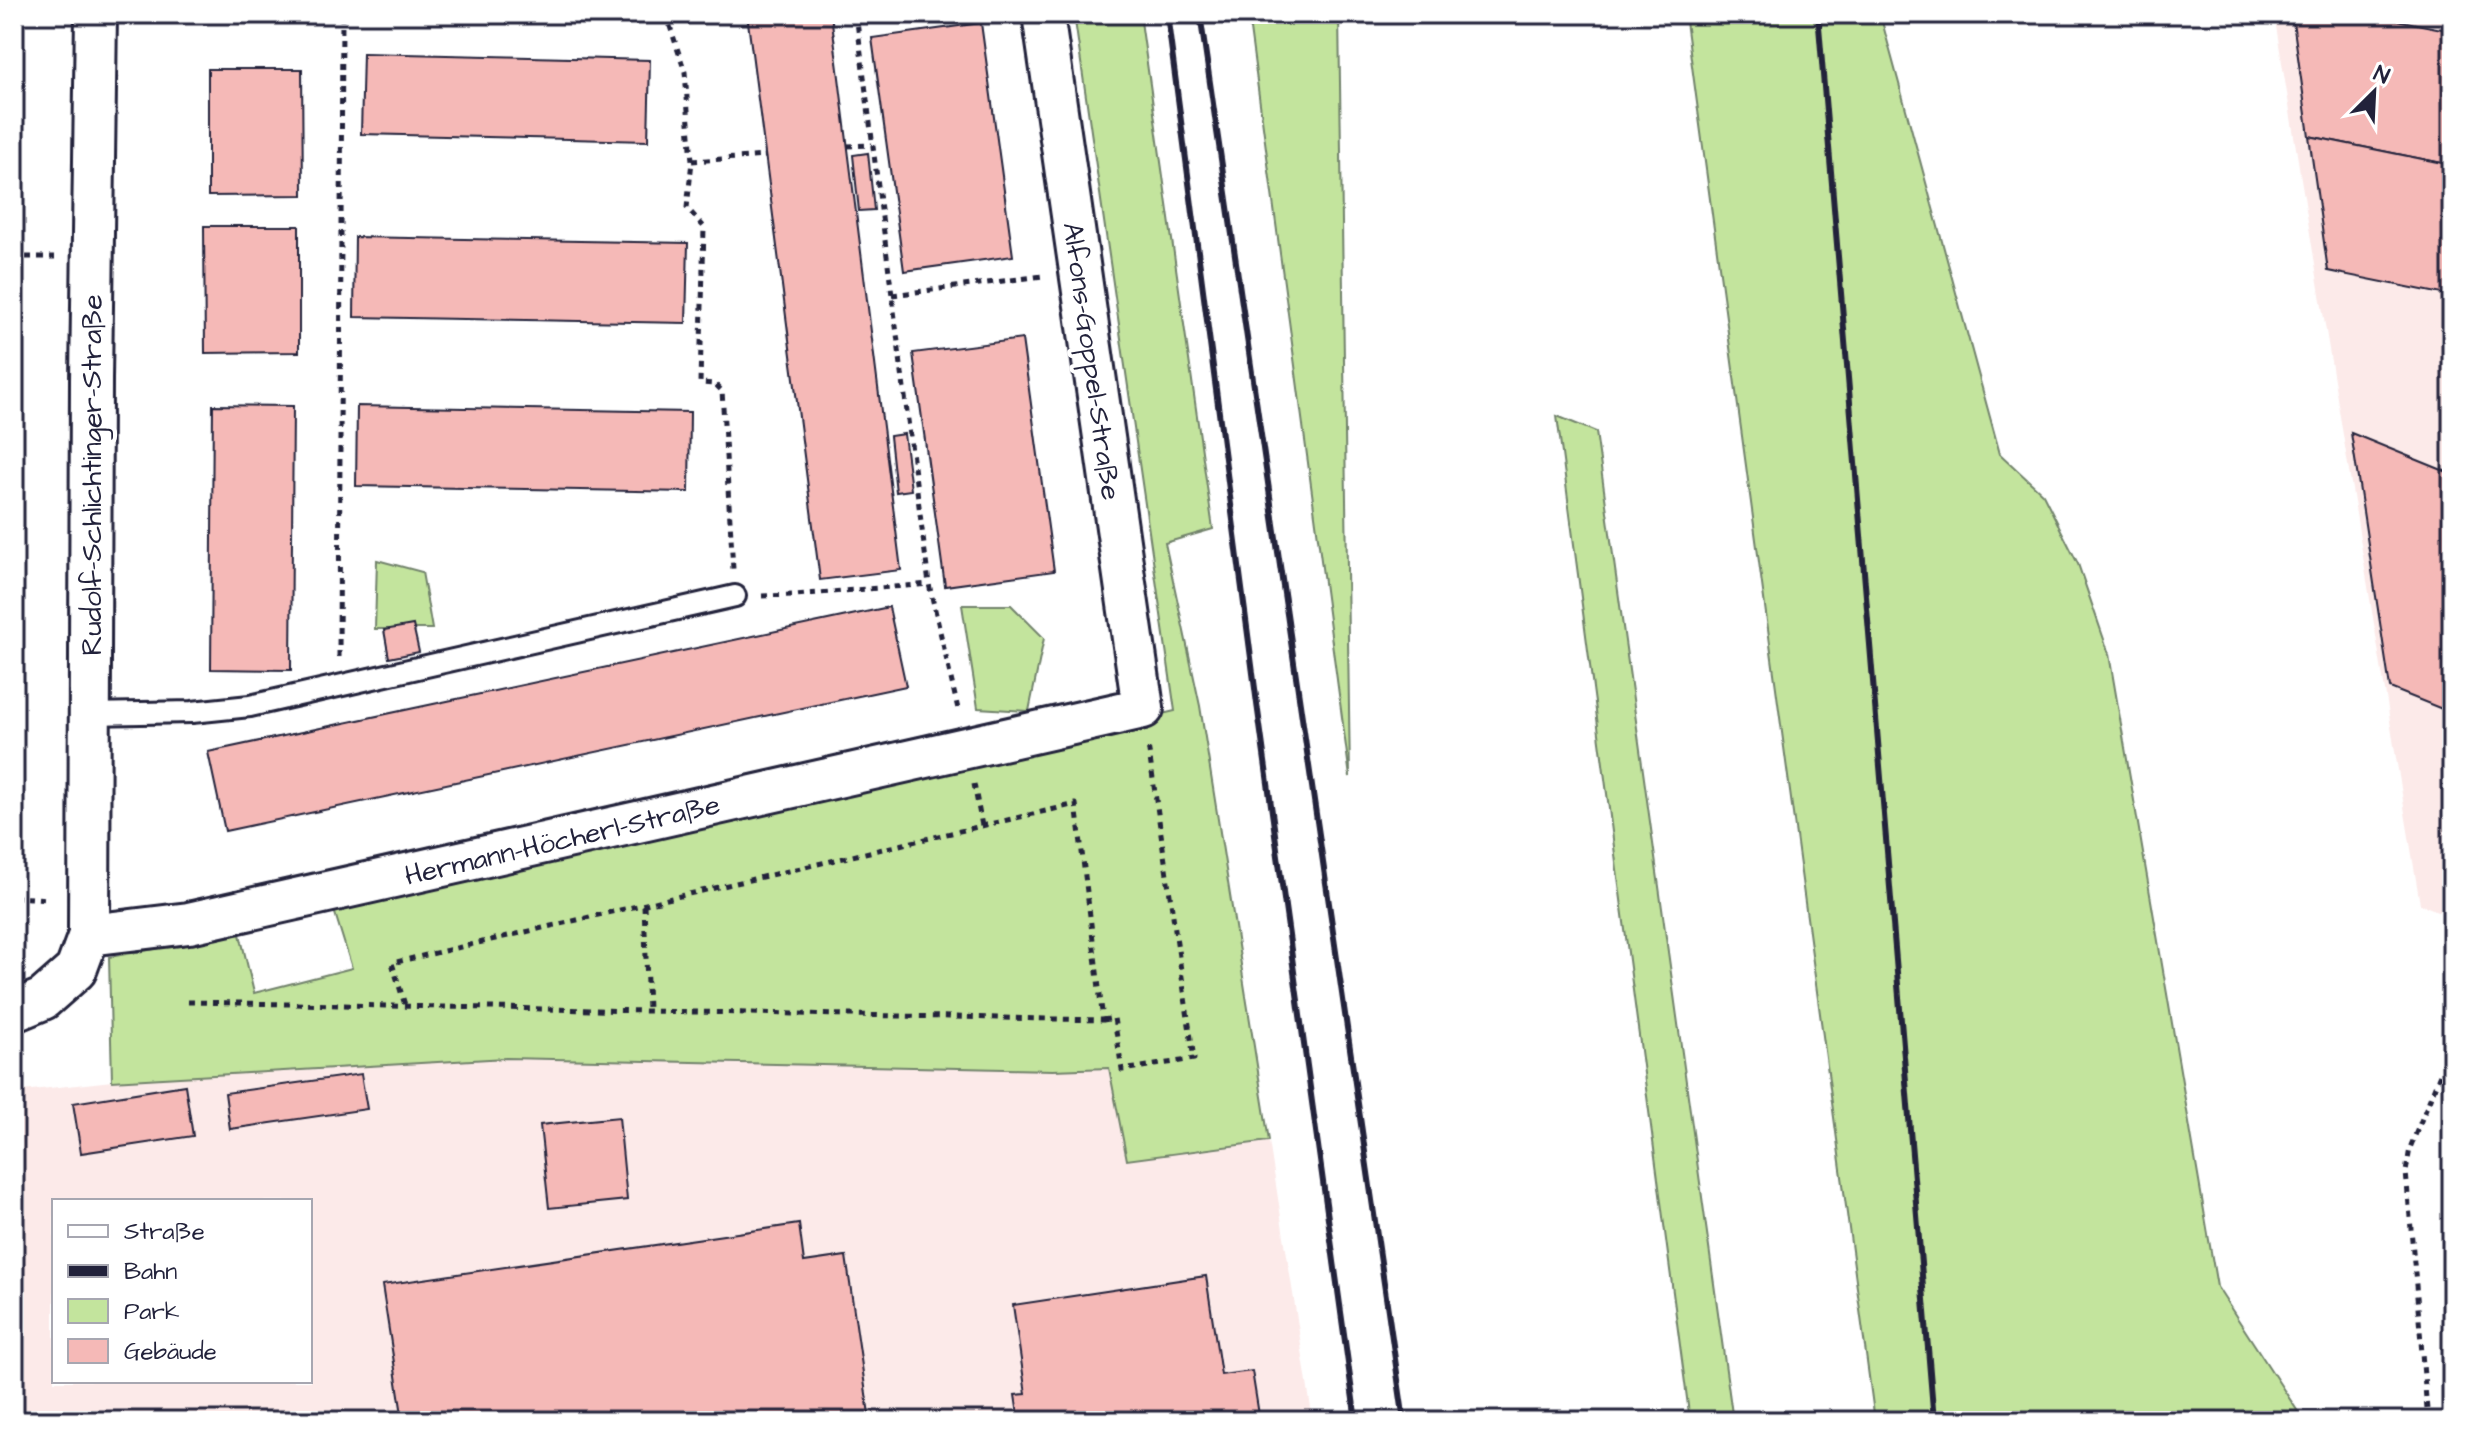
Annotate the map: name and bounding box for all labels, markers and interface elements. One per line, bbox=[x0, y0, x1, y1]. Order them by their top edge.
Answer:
north arrow bbox=[2334, 52, 2414, 132]
text: N bbox=[2369, 58, 2394, 92]
street label: Alfons-Goppel-Straße bbox=[1053, 220, 1130, 503]
street label: Rudolf-Schlichtinger-Straße bbox=[73, 294, 113, 656]
street label: Hermann-Höcherl-Straße bbox=[401, 785, 724, 896]
legend bbox=[52, 1199, 312, 1383]
text: Straße bbox=[124, 1215, 205, 1249]
text: Bahn bbox=[124, 1255, 177, 1289]
text: Park bbox=[124, 1295, 180, 1329]
text: Gebäude bbox=[124, 1335, 217, 1369]

